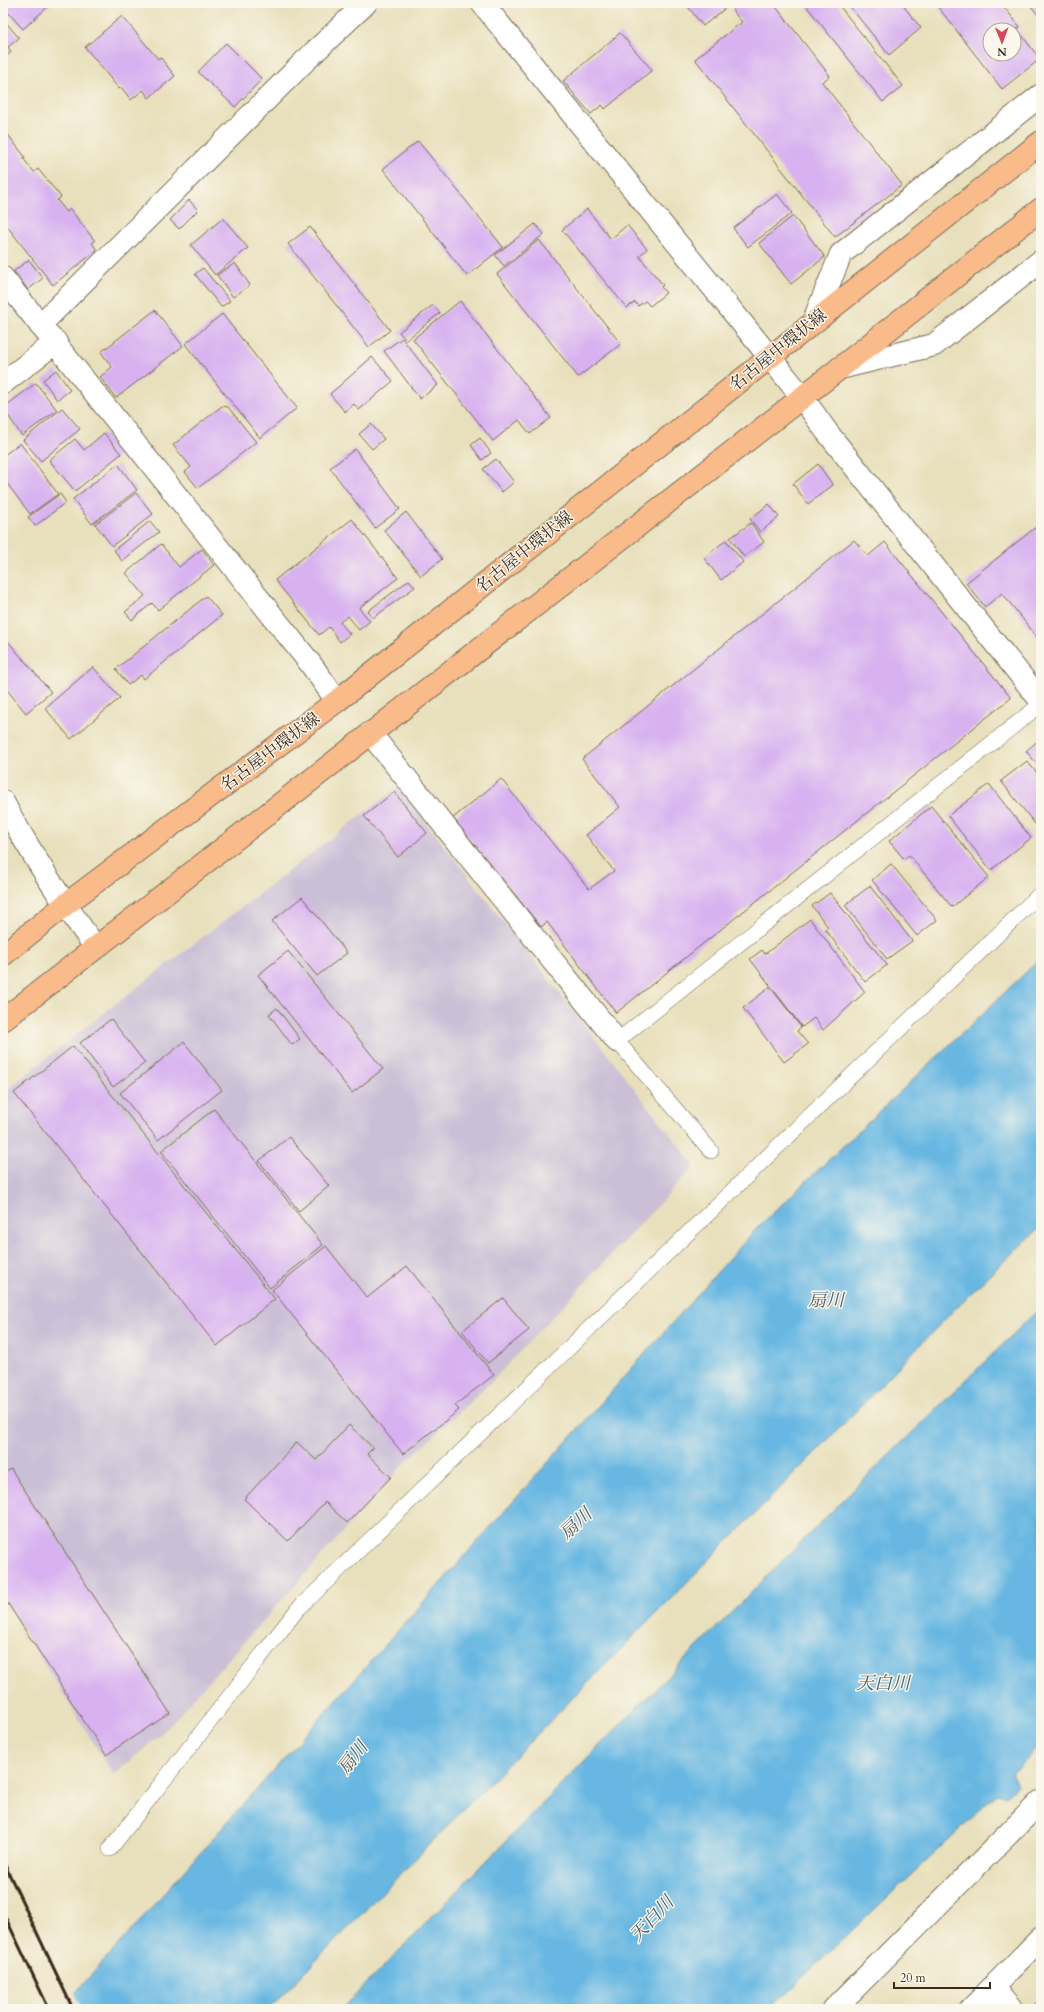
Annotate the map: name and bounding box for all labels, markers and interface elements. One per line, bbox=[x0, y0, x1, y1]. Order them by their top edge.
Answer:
north arrow bbox=[982, 22, 1022, 62]
text: N bbox=[997, 44, 1007, 59]
street label: 名古屋中環状線 bbox=[725, 304, 831, 396]
street label: 名古屋中環状線 bbox=[471, 506, 577, 598]
street label: 名古屋中環状線 bbox=[216, 707, 324, 797]
water label: 扇川 bbox=[808, 1288, 846, 1313]
water label: 扇川 bbox=[554, 1501, 599, 1545]
water label: 天白川 bbox=[856, 1671, 912, 1696]
water label: 扇川 bbox=[332, 1735, 375, 1780]
water label: 天白川 bbox=[624, 1889, 681, 1947]
scale bar bbox=[894, 1964, 990, 1990]
text: 20 m bbox=[900, 1970, 927, 1986]

